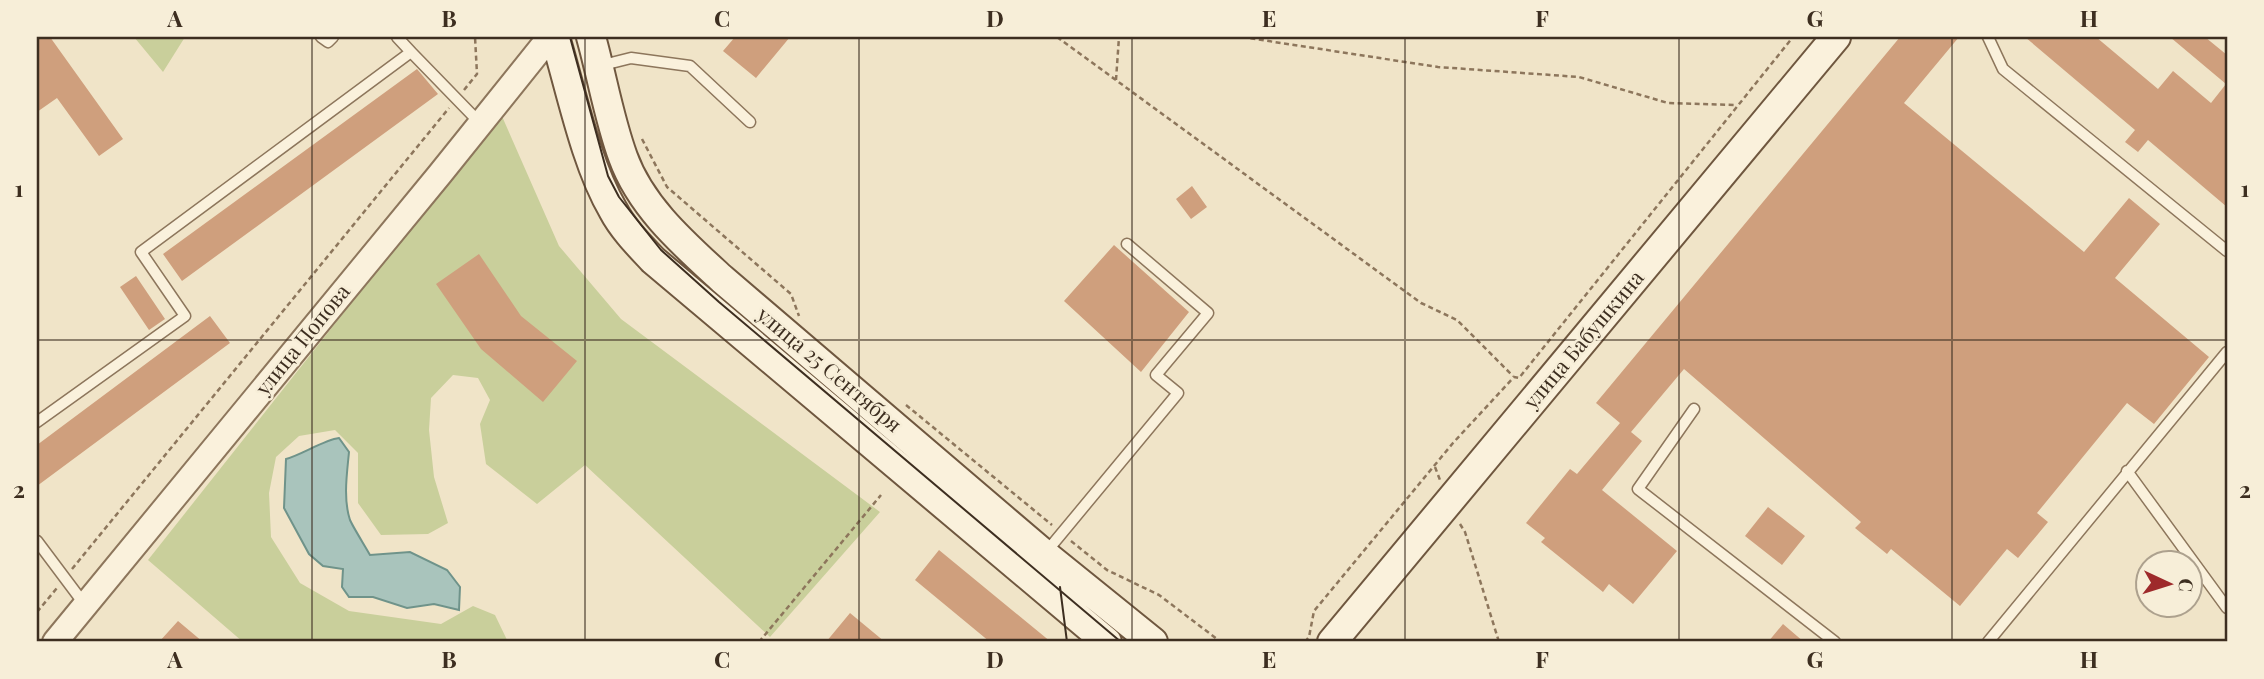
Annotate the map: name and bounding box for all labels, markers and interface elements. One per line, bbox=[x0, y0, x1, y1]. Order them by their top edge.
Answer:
text: A bbox=[166, 2, 183, 33]
text: B bbox=[441, 2, 457, 33]
text: C bbox=[714, 2, 730, 33]
text: D bbox=[986, 2, 1004, 33]
text: E bbox=[1262, 2, 1276, 33]
text: F bbox=[1535, 2, 1549, 33]
text: G bbox=[1807, 2, 1824, 33]
text: H bbox=[2080, 2, 2098, 33]
text: 1 bbox=[15, 172, 24, 203]
text: 1 bbox=[2241, 172, 2250, 203]
street label: улица Бабушкина bbox=[1516, 263, 1649, 415]
street label: улица Попова bbox=[247, 277, 355, 401]
street label: улица 25 Сентября bbox=[751, 299, 908, 437]
text: 2 bbox=[13, 473, 25, 504]
text: 2 bbox=[2239, 473, 2251, 504]
north arrow bbox=[2134, 550, 2204, 620]
text: С bbox=[2174, 578, 2200, 593]
text: A bbox=[166, 643, 183, 674]
text: B bbox=[441, 643, 457, 674]
text: C bbox=[714, 643, 730, 674]
text: D bbox=[986, 643, 1004, 674]
text: E bbox=[1262, 643, 1276, 674]
text: F bbox=[1535, 643, 1549, 674]
text: G bbox=[1807, 643, 1824, 674]
text: H bbox=[2080, 643, 2098, 674]

